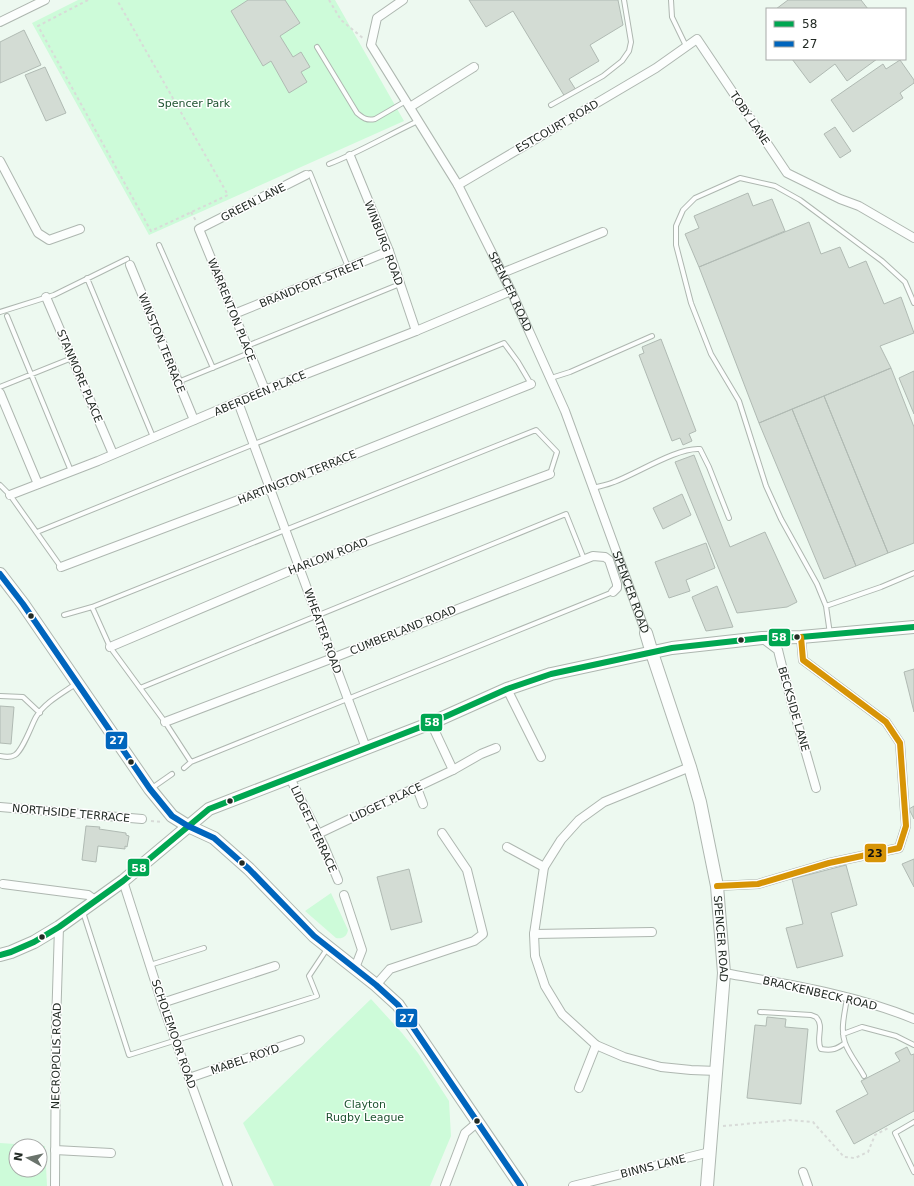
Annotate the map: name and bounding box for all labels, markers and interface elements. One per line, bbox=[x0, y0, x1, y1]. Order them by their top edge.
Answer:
legend bbox=[766, 8, 906, 60]
text: 58 bbox=[802, 17, 817, 31]
text: 27 bbox=[802, 37, 817, 51]
street label: TOBY LANE bbox=[726, 88, 772, 147]
park label: Spencer Park bbox=[158, 97, 231, 110]
street label: ESTCOURT ROAD bbox=[513, 97, 601, 155]
street label: GREEN LANE bbox=[219, 181, 288, 224]
street label: WINBURG ROAD bbox=[361, 199, 406, 287]
street label: SPENCER ROAD bbox=[486, 250, 534, 334]
street label: BRANDFORT STREET bbox=[257, 256, 367, 311]
street label: WARRENTON PLACE bbox=[205, 257, 258, 364]
street label: WINSTON TERRACE bbox=[135, 291, 188, 395]
street label: STANMORE PLACE bbox=[54, 328, 105, 425]
street label: ABERDEEN PLACE bbox=[212, 368, 308, 419]
street label: HARTINGTON TERRACE bbox=[236, 448, 358, 507]
street label: HARLOW ROAD bbox=[286, 535, 370, 578]
street label: SPENCER ROAD bbox=[610, 549, 652, 635]
street label: WHEATER ROAD bbox=[301, 587, 344, 676]
street label: CUMBERLAND ROAD bbox=[348, 603, 458, 658]
unlabelled marker bbox=[26, 611, 36, 621]
line badge: 58 bbox=[768, 628, 791, 647]
text: 58 bbox=[771, 631, 787, 644]
unlabelled marker bbox=[792, 632, 802, 642]
unlabelled marker bbox=[736, 635, 746, 645]
street label: BECKSIDE LANE bbox=[775, 665, 812, 753]
line badge: 58 bbox=[420, 713, 443, 732]
text: 58 bbox=[424, 716, 440, 729]
line badge: 27 bbox=[105, 731, 128, 750]
text: 27 bbox=[109, 734, 125, 747]
unlabelled marker bbox=[126, 757, 136, 767]
street label: LIDGET PLACE bbox=[348, 780, 425, 825]
street label: LIDGET TERRACE bbox=[288, 784, 339, 875]
unlabelled marker bbox=[225, 796, 235, 806]
street label: NORTHSIDE TERRACE bbox=[11, 802, 131, 825]
line badge: 23 bbox=[864, 843, 887, 863]
text: 23 bbox=[867, 847, 883, 860]
line badge: 58 bbox=[127, 858, 150, 877]
unlabelled marker bbox=[237, 858, 247, 868]
text: 58 bbox=[131, 862, 147, 875]
street label: SPENCER ROAD bbox=[711, 895, 730, 982]
unlabelled marker bbox=[37, 932, 47, 942]
street label: BRACKENBECK ROAD bbox=[761, 974, 878, 1013]
street label: SCHOLEMOOR ROAD bbox=[149, 978, 198, 1091]
street label: NECROPOLIS ROAD bbox=[49, 1003, 64, 1109]
line badge: 27 bbox=[395, 1008, 418, 1028]
text: 27 bbox=[399, 1012, 415, 1025]
street label: MABEL ROYD bbox=[209, 1042, 281, 1077]
park label: Clayton Rugby League bbox=[326, 1098, 404, 1124]
unlabelled marker bbox=[472, 1116, 482, 1126]
north arrow bbox=[8, 1138, 48, 1178]
text: N bbox=[12, 1151, 26, 1162]
street label: BINNS LANE bbox=[619, 1152, 687, 1181]

